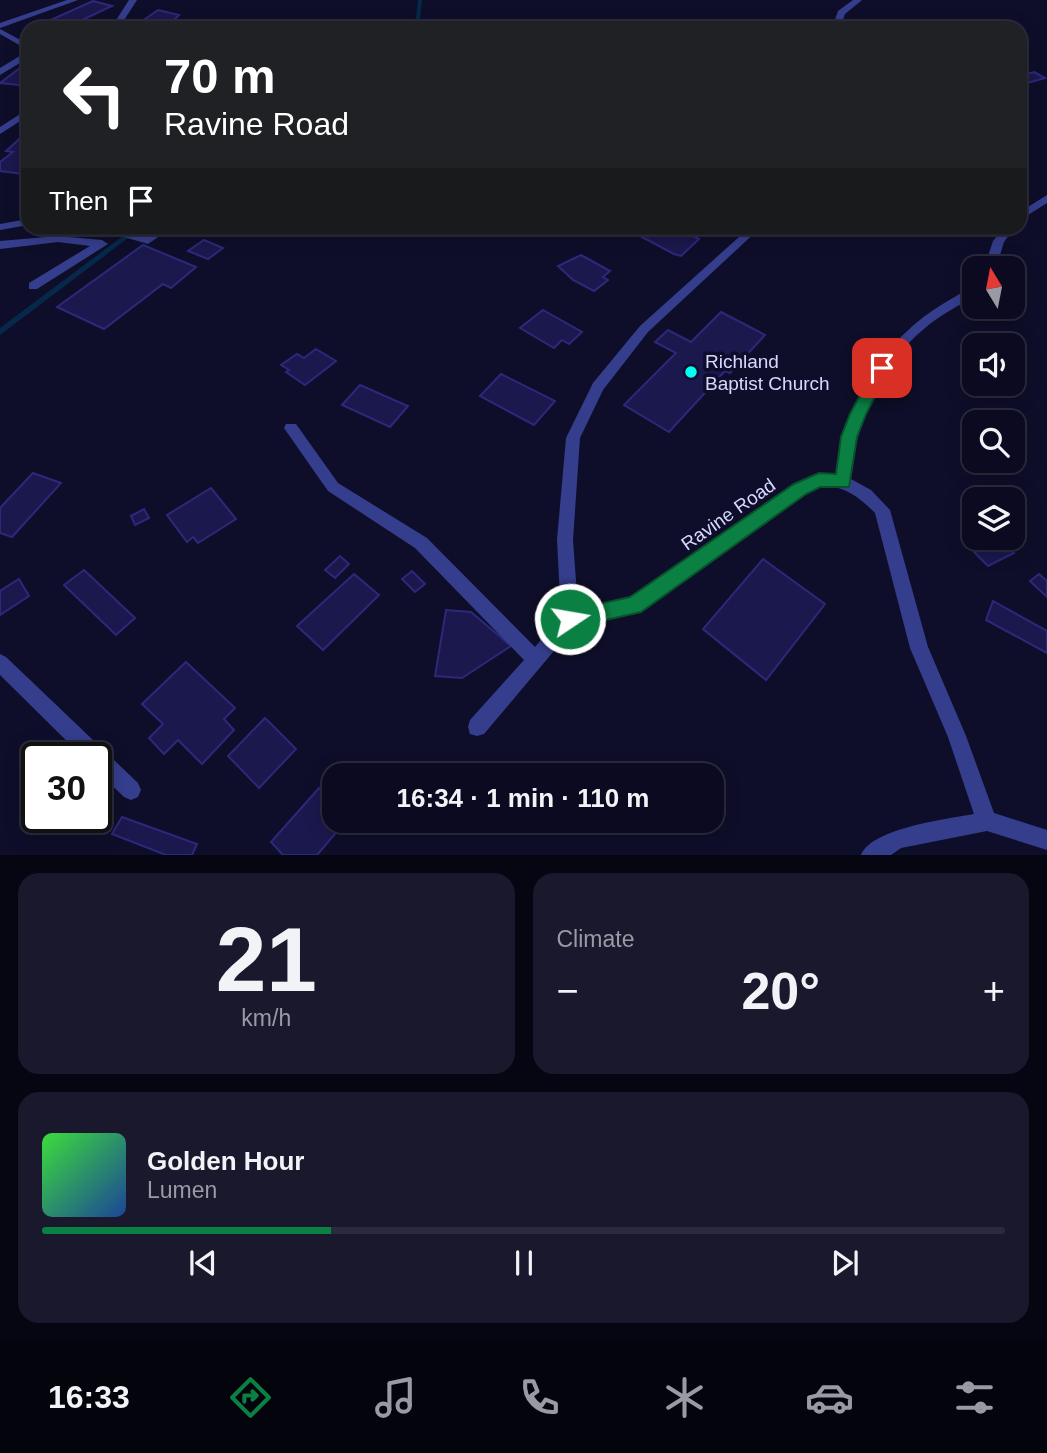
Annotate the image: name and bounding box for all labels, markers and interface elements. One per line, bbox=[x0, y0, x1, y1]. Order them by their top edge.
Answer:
icon: left bbox=[49, 49, 140, 140]
text: 70 m bbox=[164, 49, 276, 103]
text: Ravine Road bbox=[164, 106, 349, 142]
icon: arrive bbox=[122, 182, 160, 220]
text: Then bbox=[49, 186, 108, 216]
north arrow bbox=[962, 256, 1026, 318]
map controls bbox=[962, 256, 1025, 550]
button: sound bbox=[962, 333, 1025, 396]
pin bbox=[852, 338, 912, 398]
icon: arrive bbox=[863, 349, 901, 387]
place label: Richland Baptist Church bbox=[705, 351, 830, 394]
marker: Richland Baptist Church bbox=[683, 364, 699, 380]
button: search bbox=[962, 410, 1025, 473]
street label: Ravine Road bbox=[677, 474, 779, 555]
button: layers bbox=[962, 487, 1025, 550]
position arrow bbox=[533, 582, 607, 656]
speed limit sign: 30 bbox=[21, 742, 112, 833]
text: 16:34 · 1 min · 110 m bbox=[397, 783, 649, 813]
text: 21 bbox=[216, 909, 317, 1010]
text: Climate bbox=[557, 926, 634, 952]
text: 20° bbox=[741, 962, 820, 1020]
text: − bbox=[557, 970, 579, 1012]
text: + bbox=[983, 970, 1005, 1012]
text: km/h bbox=[241, 1005, 291, 1031]
text: Golden Hour bbox=[147, 1146, 304, 1176]
text: Lumen bbox=[147, 1177, 217, 1203]
icon: previous bbox=[184, 1244, 222, 1282]
icon: pause bbox=[505, 1244, 543, 1282]
icon: next bbox=[826, 1244, 864, 1282]
icon: directions bbox=[226, 1373, 275, 1422]
icon: music bbox=[371, 1373, 420, 1422]
icon: phone bbox=[515, 1373, 564, 1422]
icon: climate bbox=[660, 1373, 709, 1422]
icon: car bbox=[805, 1373, 854, 1422]
icon: filters bbox=[950, 1373, 999, 1422]
text: 16:33 bbox=[48, 1379, 130, 1415]

